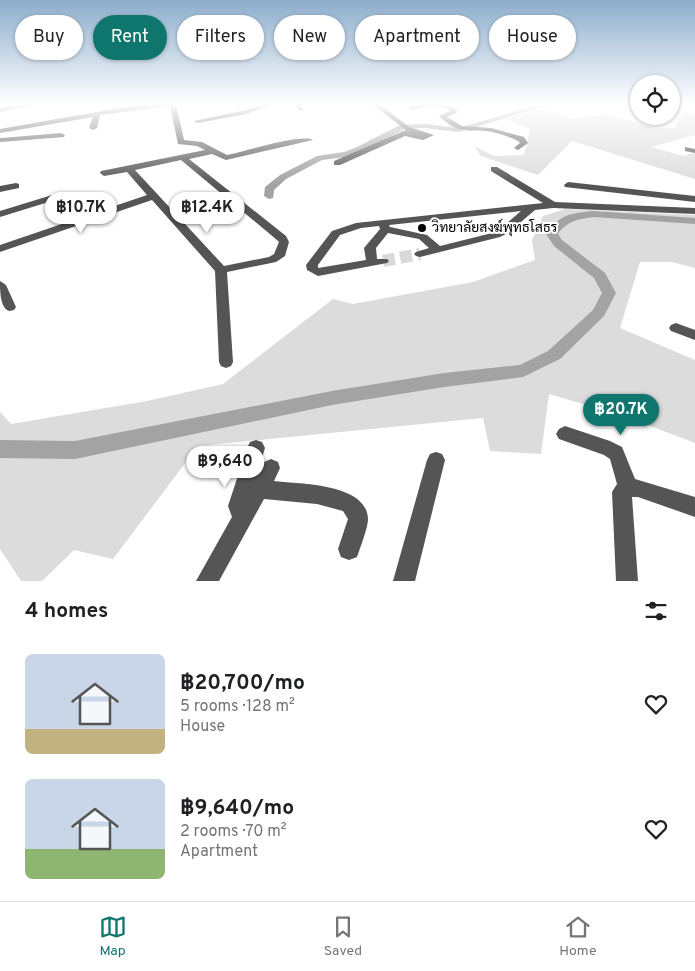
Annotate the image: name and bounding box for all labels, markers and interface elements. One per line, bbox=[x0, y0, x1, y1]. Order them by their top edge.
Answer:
chip: Buy bbox=[15, 15, 83, 60]
chip: Rent bbox=[93, 15, 167, 60]
chip: Filters bbox=[177, 15, 264, 60]
chip: New bbox=[274, 15, 345, 60]
chip: Apartment bbox=[355, 15, 479, 60]
chip: House bbox=[489, 15, 576, 60]
map controls bbox=[630, 75, 680, 125]
button: locate bbox=[630, 75, 680, 125]
pin: ฿10.7K bbox=[40, 192, 122, 234]
pin: ฿12.4K bbox=[166, 192, 248, 234]
text: ฿10.7K bbox=[56, 198, 106, 218]
text: ฿12.4K bbox=[181, 198, 233, 218]
place label: วิทยาลัยสงฆ์พุทธโสธร bbox=[431, 218, 558, 237]
marker: วิทยาลัยสงฆ์พุทธโสธร bbox=[416, 222, 428, 234]
pin: ฿20.7K bbox=[580, 394, 662, 436]
text: ฿20.7K bbox=[594, 400, 648, 420]
pin: ฿9,640 bbox=[184, 446, 266, 488]
text: ฿9,640 bbox=[197, 452, 253, 472]
icon: filters bbox=[642, 597, 670, 625]
text: 4 homes bbox=[25, 598, 108, 625]
text: ฿20,700/mo bbox=[180, 670, 305, 697]
icon: home bbox=[65, 674, 125, 734]
icon: heart bbox=[642, 690, 670, 718]
text: 5 rooms · 128 m² bbox=[180, 697, 295, 717]
text: House bbox=[180, 717, 225, 737]
text: ฿9,640/mo bbox=[180, 795, 294, 822]
icon: home bbox=[65, 799, 125, 859]
icon: heart bbox=[642, 815, 670, 843]
text: 2 rooms · 70 m² bbox=[180, 822, 287, 842]
text: Apartment bbox=[180, 842, 258, 862]
tab: Map bbox=[99, 913, 127, 960]
tab: Saved bbox=[324, 913, 362, 960]
tab: Home bbox=[559, 913, 596, 960]

